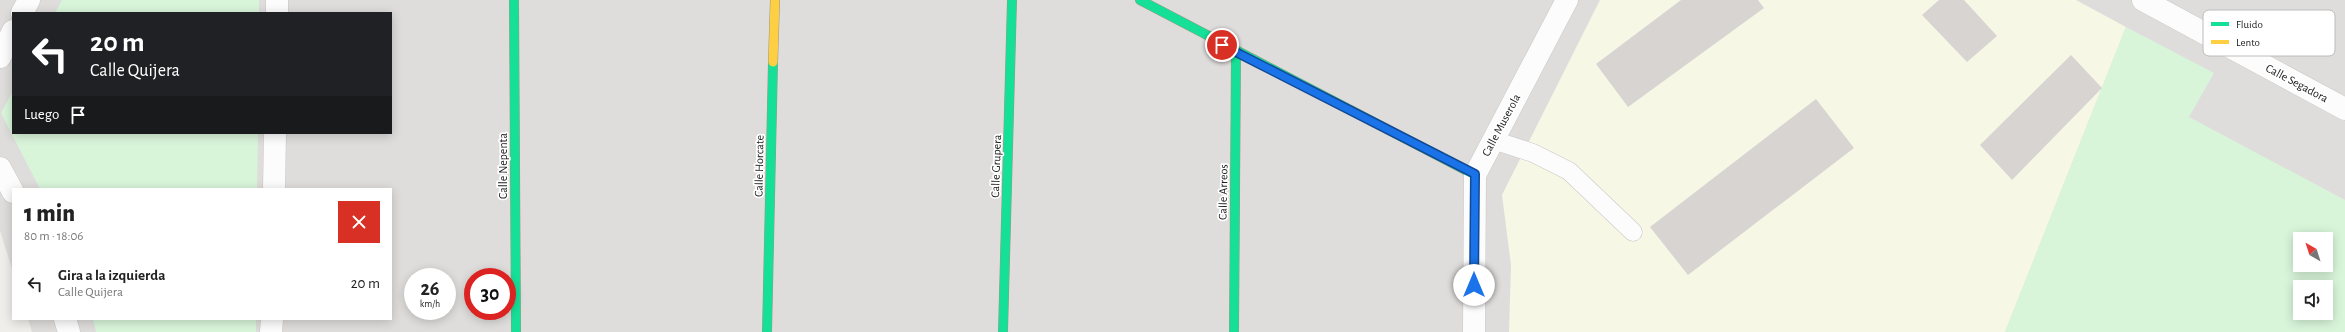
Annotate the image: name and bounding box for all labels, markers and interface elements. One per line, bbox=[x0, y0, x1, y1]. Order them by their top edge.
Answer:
legend bbox=[2203, 10, 2335, 56]
text: Fluido bbox=[2236, 19, 2263, 30]
icon: left bbox=[24, 28, 76, 80]
pin bbox=[1205, 28, 1239, 62]
text: 20 m bbox=[90, 29, 145, 57]
icon: arrive bbox=[1211, 34, 1233, 56]
text: Lento bbox=[2236, 37, 2260, 48]
text: Calle Quijera bbox=[90, 62, 180, 80]
street label: Calle Segadora bbox=[2264, 62, 2330, 105]
street label: Calle Muserola bbox=[1480, 91, 1523, 158]
icon: arrive bbox=[67, 104, 89, 126]
text: Luego bbox=[24, 107, 59, 122]
street label: Calle Nepenta bbox=[497, 133, 509, 199]
street label: Calle Grupera bbox=[989, 134, 1003, 198]
street label: Calle Horcate bbox=[752, 135, 766, 197]
street label: Calle Arreos bbox=[1217, 164, 1229, 220]
button: close bbox=[338, 201, 380, 243]
text: 1 min bbox=[24, 202, 75, 226]
text: 80 m · 18:06 bbox=[24, 230, 83, 243]
north arrow bbox=[2293, 232, 2333, 272]
map controls bbox=[2293, 232, 2333, 320]
position arrow bbox=[1453, 264, 1495, 306]
text: Gira a la izquierda bbox=[58, 268, 165, 283]
speed limit sign: 30 bbox=[464, 268, 516, 320]
icon: left bbox=[24, 273, 46, 295]
text: 20 m bbox=[351, 276, 380, 291]
text: 26 bbox=[420, 279, 440, 299]
button: sound bbox=[2293, 280, 2333, 320]
text: Calle Quijera bbox=[58, 286, 123, 299]
text: km/h bbox=[420, 299, 440, 309]

